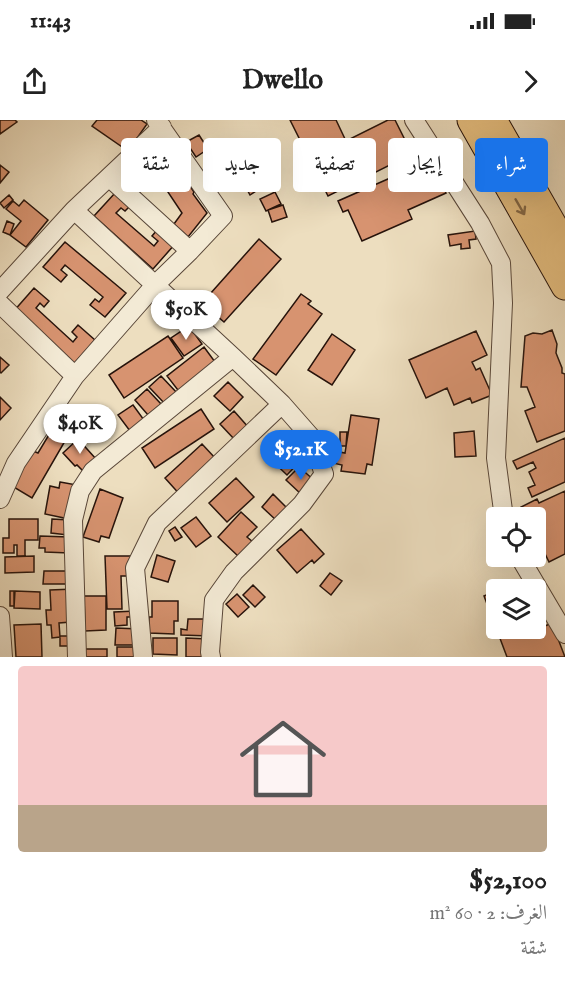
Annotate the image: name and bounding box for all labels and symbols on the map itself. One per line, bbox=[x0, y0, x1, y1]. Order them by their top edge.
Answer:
one-way arrow bbox=[515, 198, 526, 216]
pin: $50K bbox=[150, 290, 222, 341]
pin: $40K bbox=[44, 404, 116, 455]
pin: $52.1K bbox=[252, 430, 350, 481]

